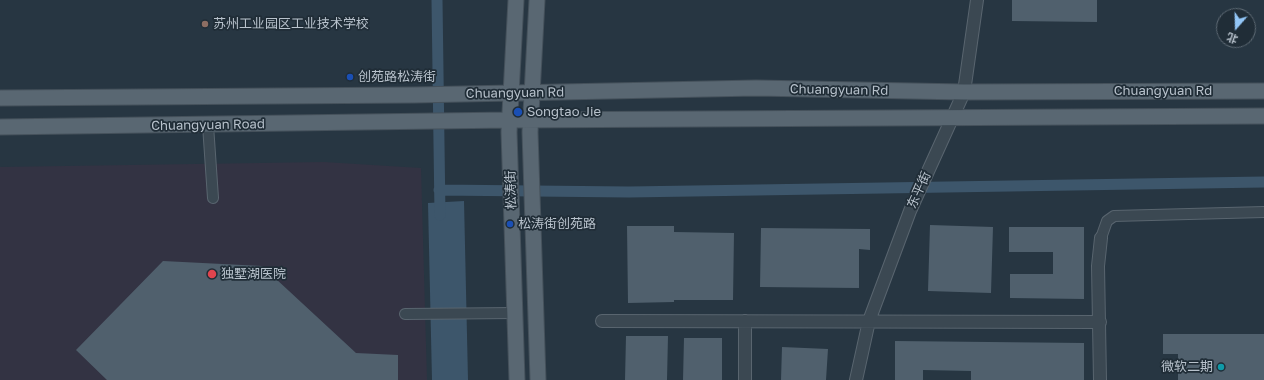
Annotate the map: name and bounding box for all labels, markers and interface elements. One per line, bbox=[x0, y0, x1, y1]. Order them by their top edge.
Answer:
north arrow bbox=[1216, 8, 1256, 48]
place label: 苏州工业园区工业技术学校 bbox=[213, 16, 369, 32]
marker: 苏州工业园区工业技术学校 bbox=[200, 19, 210, 29]
text: 北 bbox=[1225, 31, 1239, 47]
place label: 创苑路松涛街 bbox=[358, 69, 436, 85]
marker: 创苑路松涛街 bbox=[345, 72, 355, 82]
street label: Chuangyuan Rd bbox=[790, 81, 888, 99]
street label: Chuangyuan Rd bbox=[1114, 83, 1212, 99]
street label: Chuangyuan Rd bbox=[466, 84, 564, 102]
place label: Songtao Jie bbox=[527, 104, 601, 120]
marker: Songtao Jie bbox=[512, 106, 524, 118]
street label: Chuangyuan Road bbox=[151, 116, 265, 134]
street label: 东平街 bbox=[904, 169, 934, 211]
street label: 松涛街 bbox=[503, 170, 519, 210]
place label: 松涛街创苑路 bbox=[518, 216, 596, 232]
marker: 松涛街创苑路 bbox=[505, 219, 515, 229]
place label: 独墅湖医院 bbox=[221, 266, 286, 282]
marker: 独墅湖医院 bbox=[206, 268, 218, 280]
place label: 微软二期 bbox=[1161, 359, 1213, 375]
marker: 微软二期 bbox=[1216, 362, 1226, 372]

